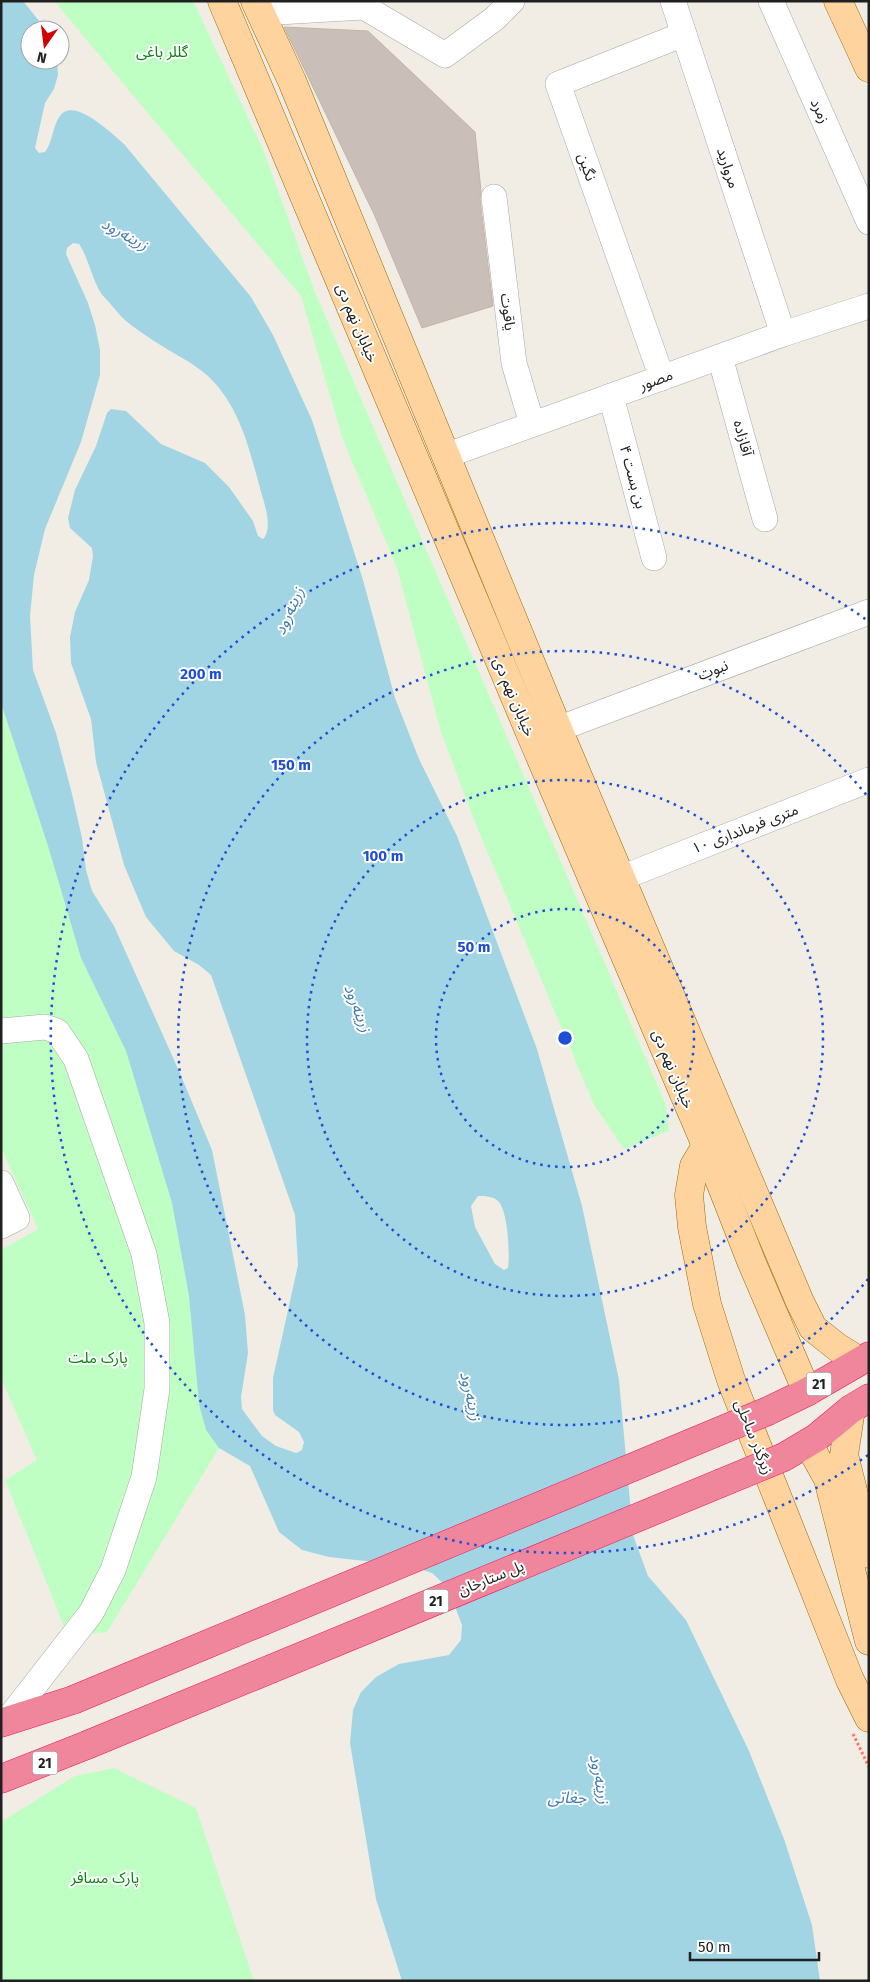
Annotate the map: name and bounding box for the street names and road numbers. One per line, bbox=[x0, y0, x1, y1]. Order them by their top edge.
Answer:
street label: زمرد bbox=[807, 96, 833, 126]
street label: مروارید bbox=[713, 145, 743, 191]
street label: نگین bbox=[574, 151, 600, 183]
street label: خیابان نهم دی bbox=[330, 281, 382, 366]
street label: یاقوت bbox=[497, 292, 519, 332]
street label: مصور bbox=[636, 366, 675, 395]
street label: آقازاده bbox=[730, 418, 757, 459]
street label: بن بست ۴ bbox=[616, 443, 650, 511]
street label: خیابان نهم دی bbox=[487, 655, 539, 740]
street label: نبوت bbox=[695, 656, 731, 684]
street label: ۱۰ متری فرمانداری bbox=[689, 800, 801, 858]
street label: خیابان نهم دی bbox=[646, 1027, 698, 1112]
road number: 21 bbox=[806, 1372, 832, 1396]
street label: زیرگذر ساحلی bbox=[731, 1397, 777, 1477]
street label: پل ستارخان bbox=[455, 1557, 527, 1600]
road number: 21 bbox=[424, 1590, 448, 1612]
road number: 21 bbox=[32, 1752, 58, 1775]

